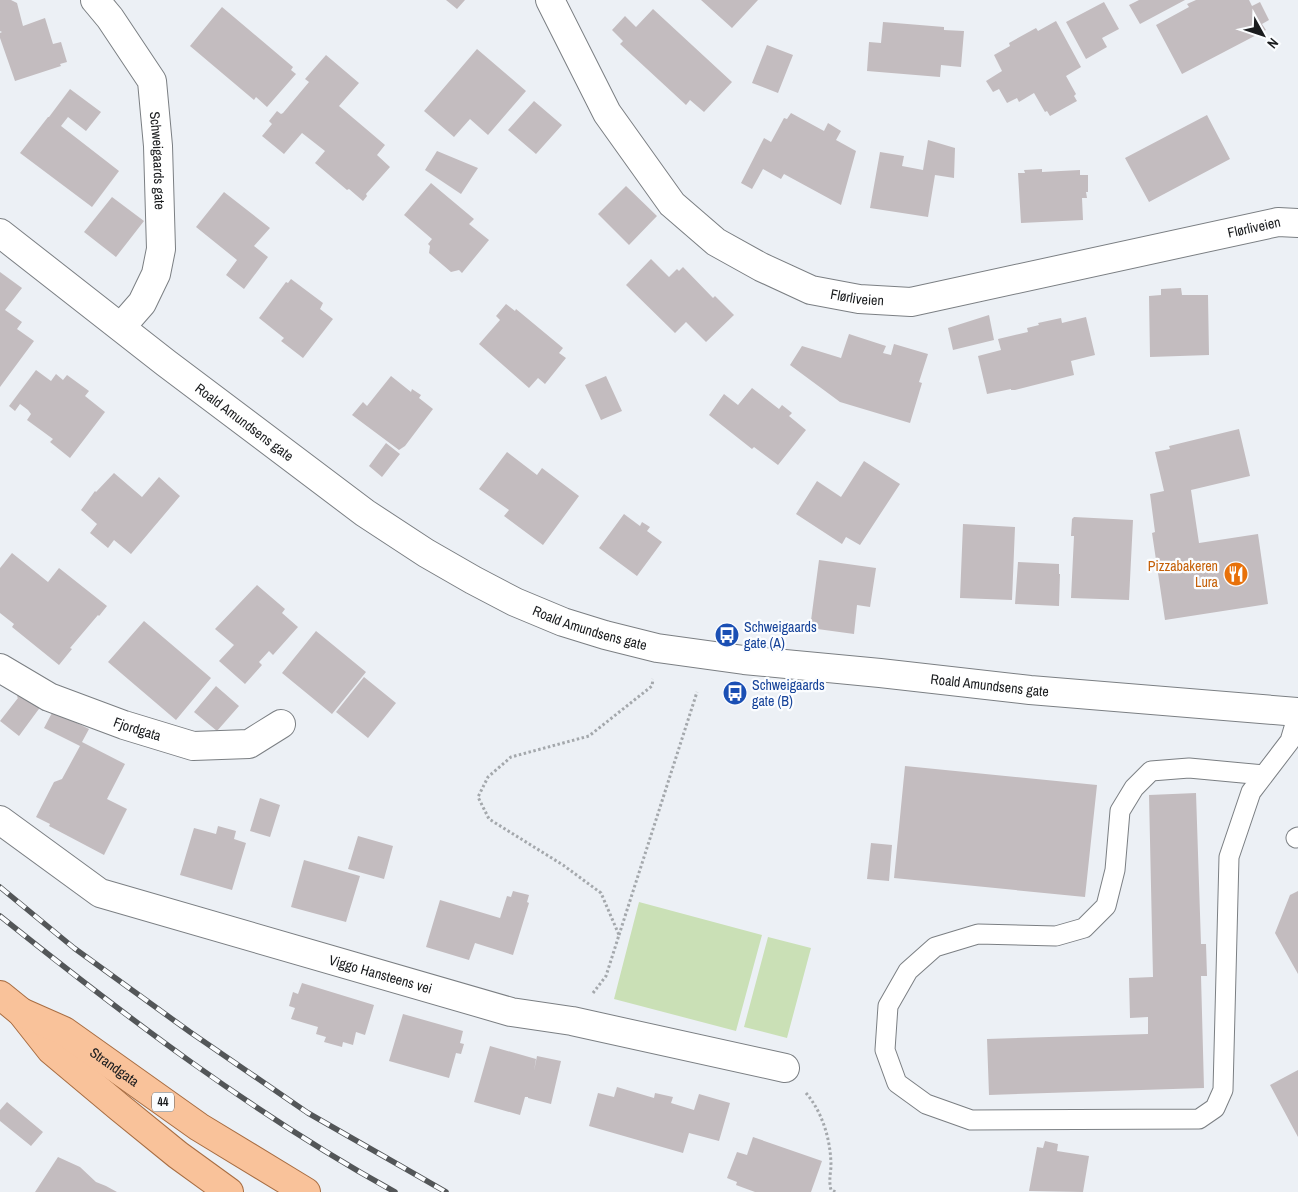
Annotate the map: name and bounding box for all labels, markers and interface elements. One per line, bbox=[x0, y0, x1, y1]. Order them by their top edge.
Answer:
north arrow bbox=[1238, 10, 1288, 60]
text: N bbox=[1263, 34, 1283, 52]
street label: Schweigaards gate bbox=[146, 111, 169, 210]
street label: Flørliveien bbox=[1226, 213, 1282, 242]
street label: Flørliveien bbox=[829, 285, 884, 309]
street label: Roald Amundsens gate bbox=[192, 379, 297, 465]
place label: Pizzabakeren Lura bbox=[1148, 557, 1219, 591]
restaurant icon: Pizzabakeren Lura bbox=[1223, 561, 1249, 587]
street label: Roald Amundsens gate bbox=[530, 601, 649, 654]
place label: Schweigaards gate (A) bbox=[744, 618, 817, 652]
bus stop icon: Schweigaards gate (A) bbox=[714, 622, 740, 648]
street label: Roald Amundsens gate bbox=[930, 670, 1050, 701]
place label: Schweigaards gate (B) bbox=[752, 676, 825, 710]
bus stop icon: Schweigaards gate (B) bbox=[722, 680, 748, 706]
street label: Fjordgata bbox=[111, 713, 164, 745]
street label: Viggo Hansteens vei bbox=[327, 951, 434, 998]
street label: Strandgata bbox=[86, 1043, 143, 1091]
road number: 44 bbox=[152, 1092, 174, 1112]

